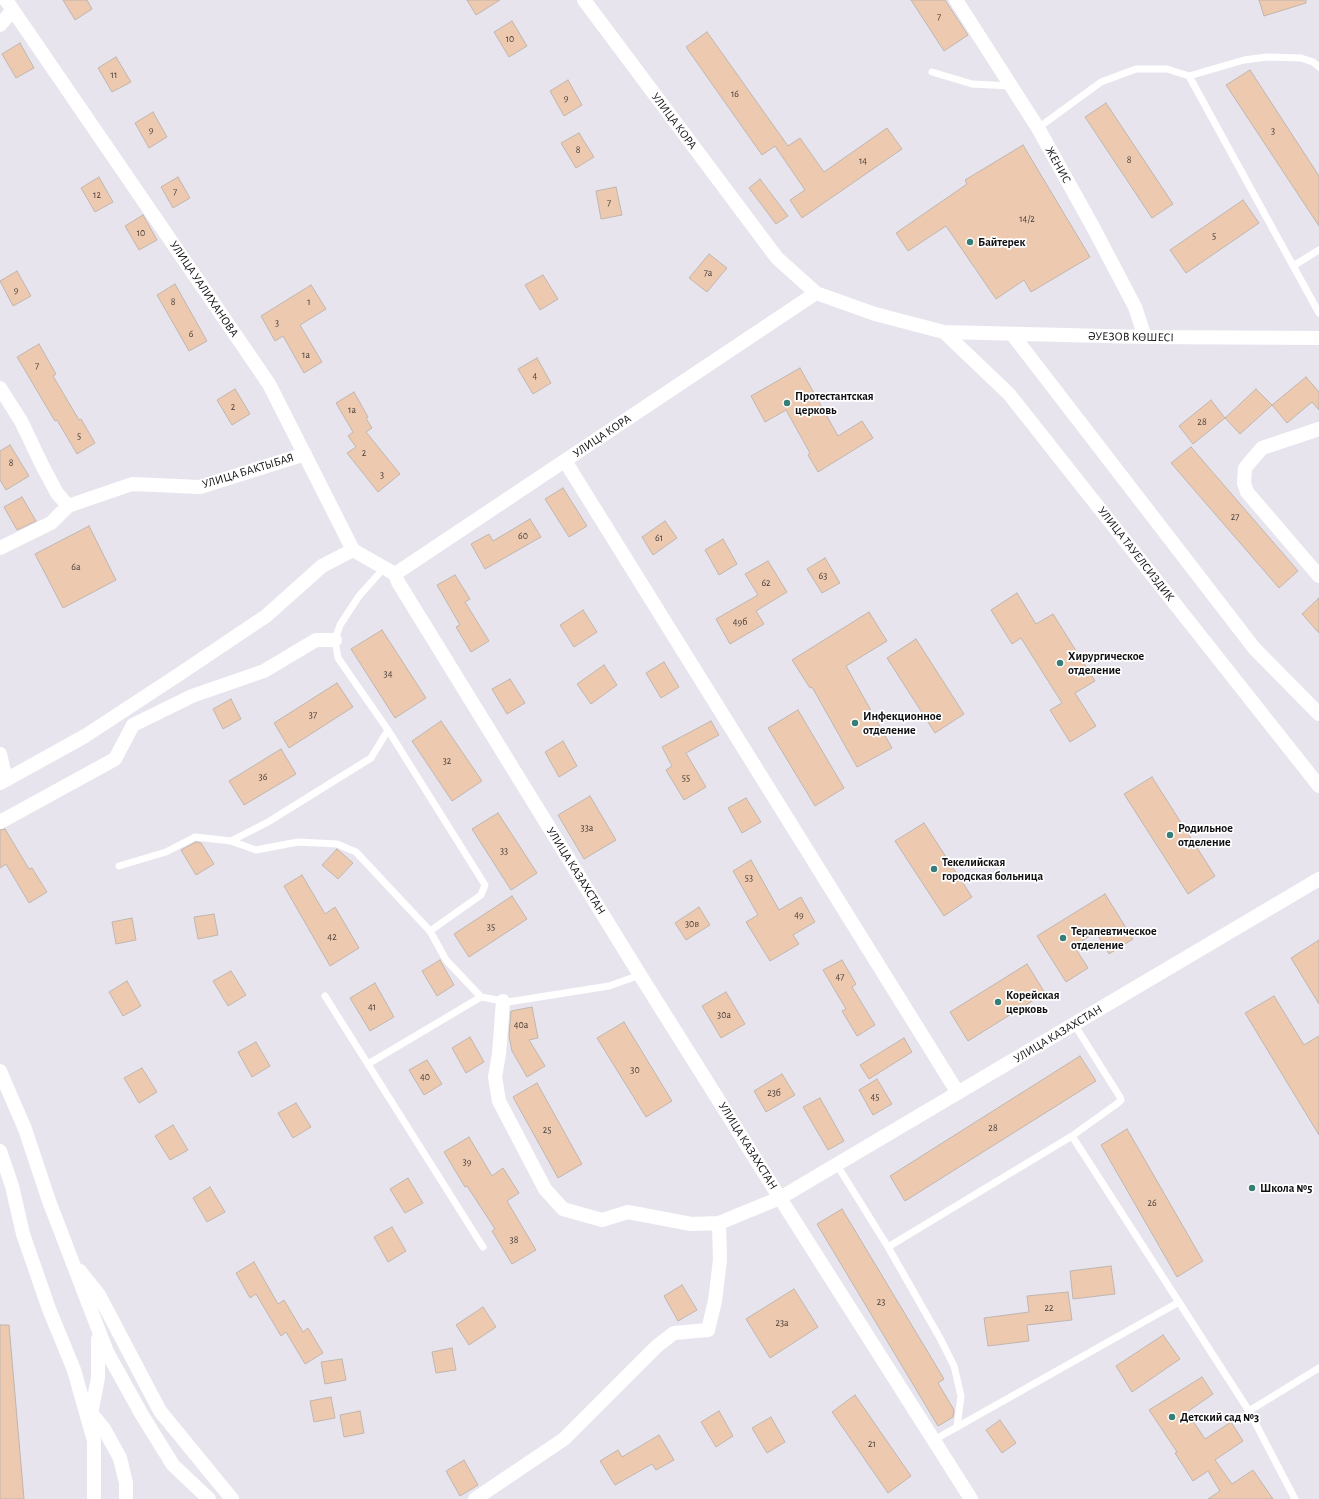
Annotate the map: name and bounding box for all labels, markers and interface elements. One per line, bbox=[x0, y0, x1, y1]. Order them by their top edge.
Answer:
house number: 7 bbox=[937, 11, 941, 23]
house number: 10 bbox=[506, 33, 514, 45]
house number: 11 bbox=[111, 69, 117, 81]
house number: 16 bbox=[731, 88, 739, 100]
street label: УЛИЦА КОРА bbox=[648, 90, 700, 152]
house number: 9 bbox=[564, 92, 568, 104]
house number: 9 bbox=[149, 124, 153, 136]
house number: 3 bbox=[1271, 125, 1275, 137]
house number: 8 bbox=[576, 144, 580, 156]
street label: ЖЕНИС bbox=[1042, 144, 1074, 186]
house number: 8 bbox=[1127, 154, 1131, 166]
house number: 14 bbox=[859, 155, 867, 167]
house number: 7 bbox=[173, 186, 177, 198]
house number: 12 bbox=[93, 189, 101, 201]
house number: 7 bbox=[607, 197, 611, 209]
house number: 14/2 bbox=[1019, 213, 1035, 225]
house number: 10 bbox=[137, 227, 145, 239]
house number: 5 bbox=[1212, 230, 1216, 242]
place label: Байтерек bbox=[978, 235, 1025, 249]
marker: Байтерек bbox=[965, 237, 975, 247]
street label: УЛИЦА УАЛИХАНОВА bbox=[166, 238, 242, 340]
house number: 7а bbox=[704, 267, 712, 279]
house number: 9 bbox=[14, 284, 18, 296]
house number: 8 bbox=[171, 296, 175, 308]
house number: 1 bbox=[307, 296, 311, 308]
house number: 3 bbox=[275, 317, 279, 329]
house number: 6 bbox=[189, 328, 193, 340]
street label: ӘУЕЗОВ КӨШЕСІ bbox=[1088, 329, 1174, 345]
house number: 1а bbox=[302, 349, 310, 361]
house number: 7 bbox=[35, 360, 39, 372]
house number: 4 bbox=[533, 370, 537, 382]
place label: Протестантская церковь bbox=[795, 389, 874, 417]
marker: Протестантская церковь bbox=[782, 398, 792, 408]
house number: 2 bbox=[231, 401, 235, 413]
house number: 1а bbox=[348, 404, 356, 416]
street label: УЛИЦА КОРА bbox=[570, 411, 634, 461]
house number: 28 bbox=[1197, 416, 1207, 428]
house number: 5 bbox=[77, 430, 81, 442]
house number: 2 bbox=[362, 447, 366, 459]
street label: УЛИЦА БАКТЫБАЯ bbox=[200, 450, 296, 492]
house number: 8 bbox=[9, 457, 13, 469]
house number: 3 bbox=[380, 469, 384, 481]
street label: УЛИЦА ТАУЕЛСИЗДИК bbox=[1095, 504, 1177, 604]
house number: 27 bbox=[1231, 511, 1239, 523]
house number: 60 bbox=[518, 530, 528, 542]
house number: 61 bbox=[655, 532, 663, 544]
house number: 6а bbox=[71, 561, 81, 573]
house number: 63 bbox=[819, 570, 827, 582]
house number: 62 bbox=[761, 577, 771, 589]
house number: 49б bbox=[733, 616, 747, 628]
place label: Хирургическое отделение bbox=[1068, 649, 1144, 677]
marker: Хирургическое отделение bbox=[1055, 658, 1065, 668]
house number: 34 bbox=[384, 668, 392, 680]
house number: 37 bbox=[309, 709, 317, 721]
place label: Инфекционное отделение bbox=[863, 709, 941, 737]
marker: Инфекционное отделение bbox=[850, 718, 860, 728]
house number: 32 bbox=[443, 755, 451, 767]
house number: 36 bbox=[259, 771, 267, 783]
house number: 55 bbox=[682, 772, 690, 784]
place label: Родильное отделение bbox=[1178, 821, 1233, 849]
house number: 33а bbox=[581, 822, 593, 834]
street label: УЛИЦА КАЗАХСТАН bbox=[543, 825, 609, 917]
marker: Родильное отделение bbox=[1165, 830, 1175, 840]
house number: 33 bbox=[500, 845, 508, 857]
place label: Текелийская городская больница bbox=[942, 855, 1043, 883]
marker: Текелийская городская больница bbox=[929, 864, 939, 874]
house number: 53 bbox=[745, 872, 753, 884]
house number: 49 bbox=[794, 909, 804, 921]
house number: 30в bbox=[685, 918, 699, 930]
house number: 35 bbox=[487, 921, 495, 933]
place label: Терапевтическое отделение bbox=[1071, 924, 1157, 952]
house number: 42 bbox=[327, 931, 337, 943]
marker: Терапевтическое отделение bbox=[1058, 933, 1068, 943]
house number: 47 bbox=[836, 971, 844, 983]
place label: Корейская церковь bbox=[1006, 988, 1059, 1016]
marker: Корейская церковь bbox=[993, 997, 1003, 1007]
house number: 41 bbox=[368, 1001, 376, 1013]
street label: УЛИЦА КАЗАХСТАН bbox=[1011, 1002, 1105, 1066]
house number: 30а bbox=[717, 1009, 731, 1021]
house number: 40а bbox=[514, 1019, 528, 1031]
house number: 30 bbox=[630, 1064, 640, 1076]
house number: 40 bbox=[420, 1071, 430, 1083]
house number: 23б bbox=[767, 1087, 781, 1099]
house number: 45 bbox=[871, 1091, 879, 1103]
street label: УЛИЦА КАЗАХСТАН bbox=[715, 1100, 781, 1192]
house number: 28 bbox=[988, 1122, 998, 1134]
house number: 25 bbox=[543, 1124, 551, 1136]
house number: 39 bbox=[463, 1156, 471, 1168]
place label: Школа №5 bbox=[1260, 1181, 1312, 1195]
marker: Школа №5 bbox=[1247, 1183, 1257, 1193]
house number: 26 bbox=[1147, 1197, 1157, 1209]
house number: 38 bbox=[510, 1234, 518, 1246]
house number: 23 bbox=[877, 1296, 885, 1308]
house number: 22 bbox=[1044, 1302, 1054, 1314]
house number: 23а bbox=[775, 1317, 789, 1329]
place label: Детский сад №3 bbox=[1180, 1410, 1259, 1424]
marker: Детский сад №3 bbox=[1167, 1412, 1177, 1422]
house number: 21 bbox=[868, 1438, 876, 1450]

